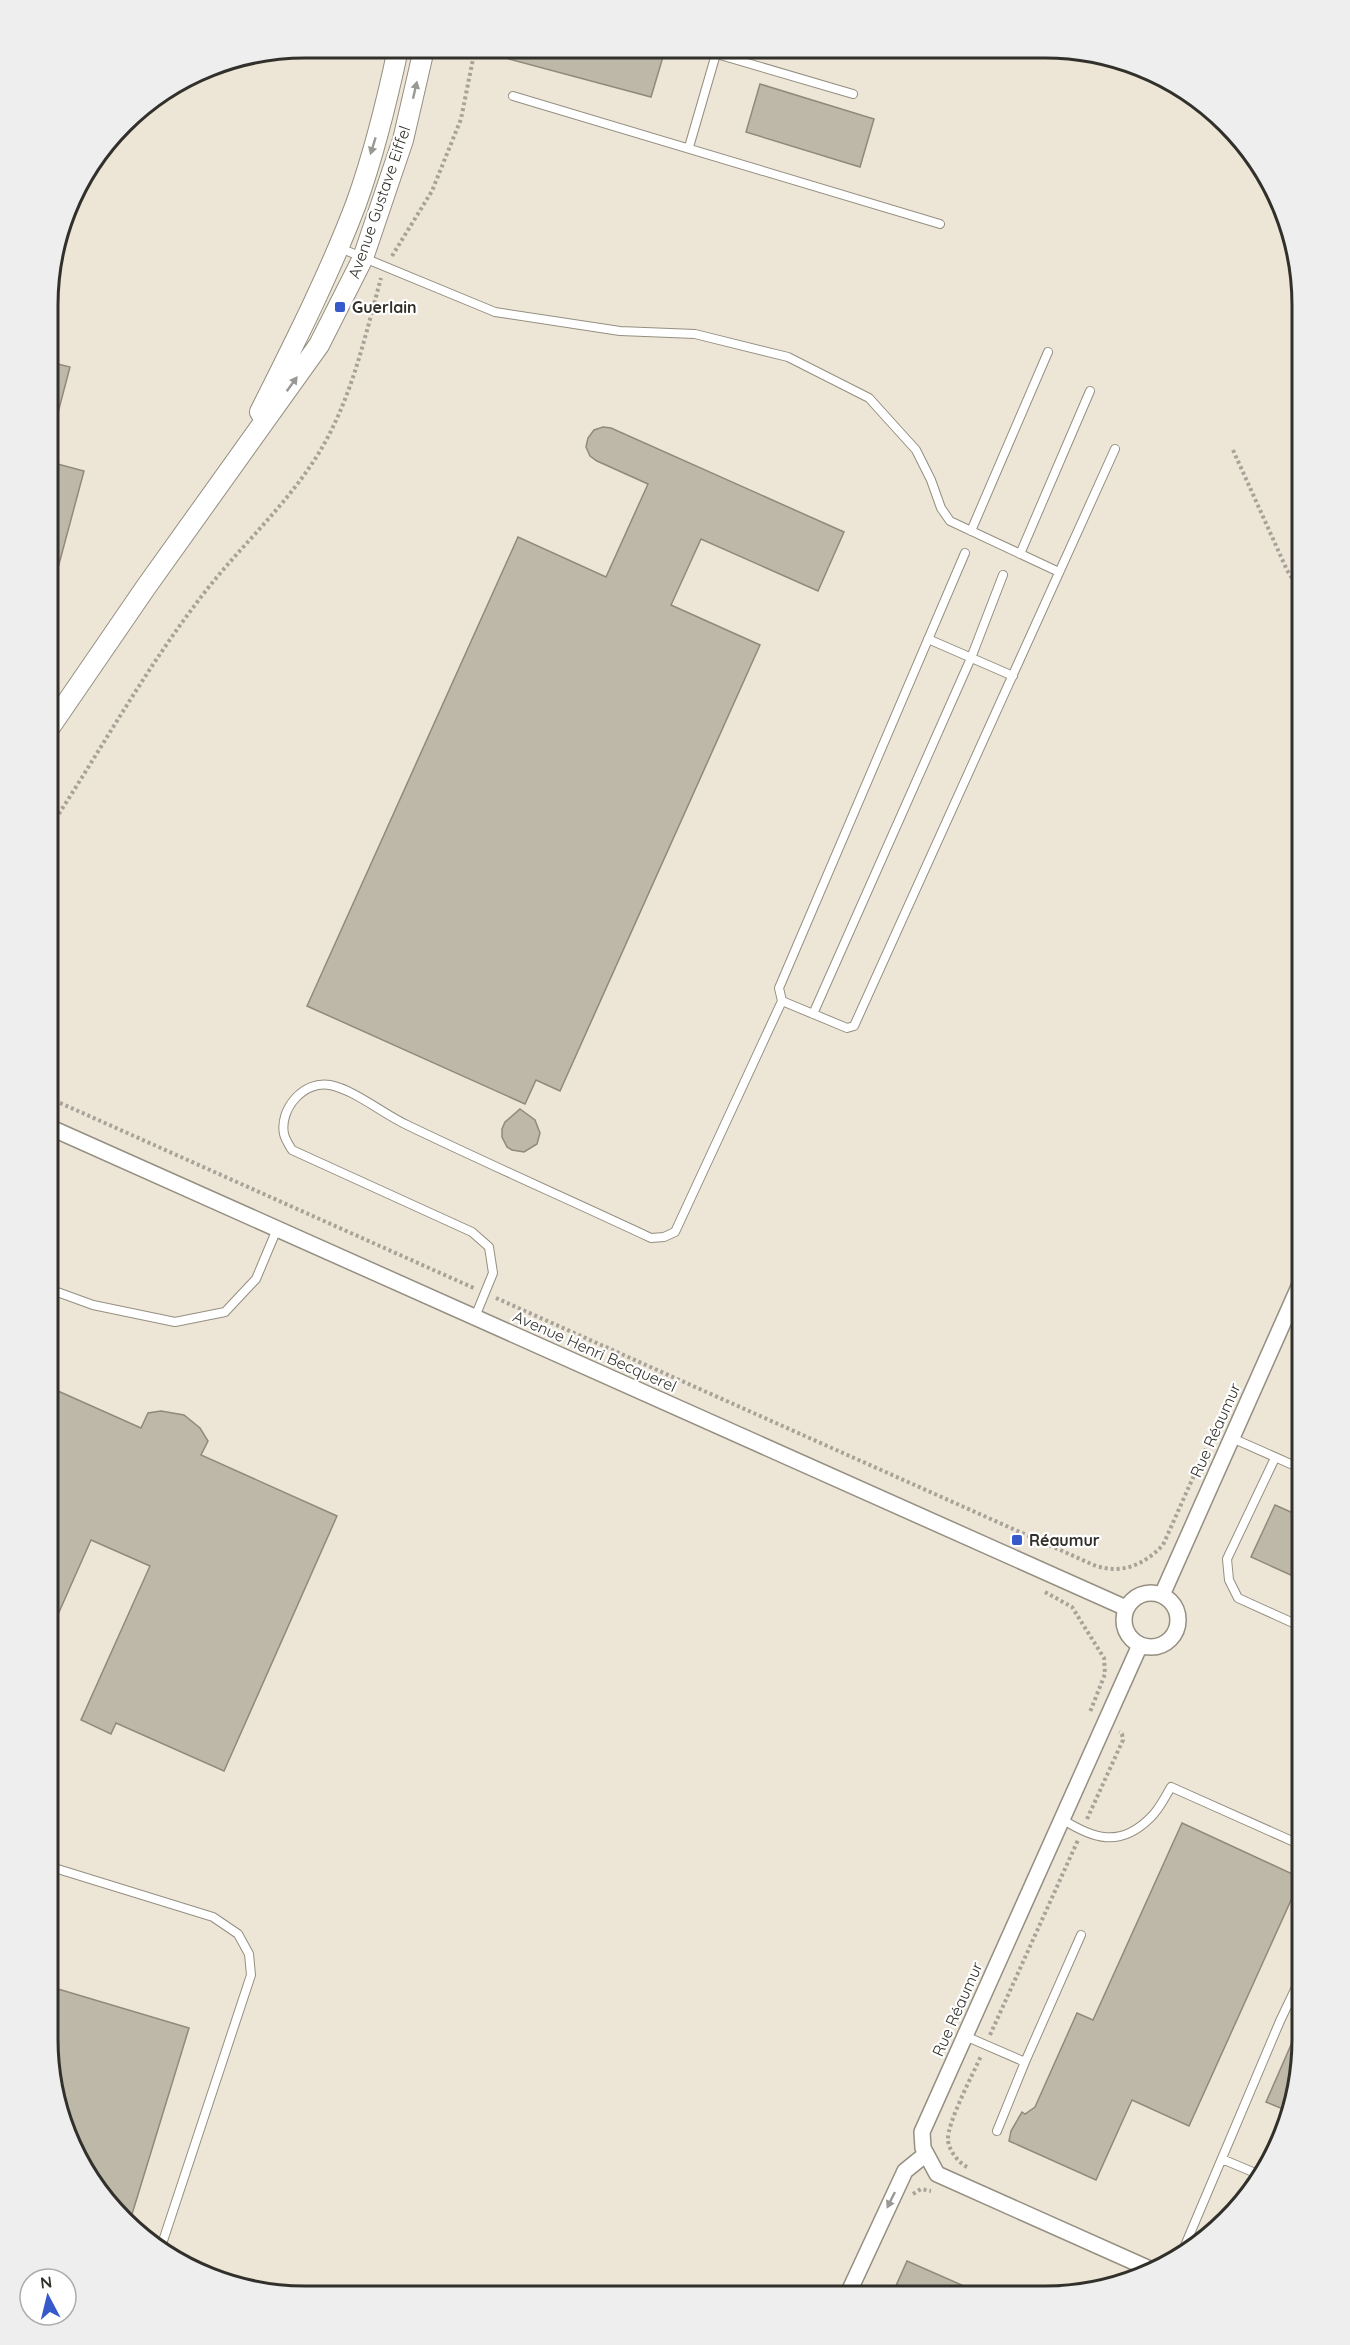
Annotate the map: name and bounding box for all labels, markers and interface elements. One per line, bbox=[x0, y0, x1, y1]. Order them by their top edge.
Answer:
one-way arrow bbox=[410, 81, 420, 99]
street label: Avenue Gustave Eiffel bbox=[343, 123, 415, 281]
one-way arrow bbox=[368, 137, 377, 155]
place label: Guerlain bbox=[352, 297, 417, 317]
marker: Guerlain bbox=[333, 300, 347, 314]
one-way arrow bbox=[285, 376, 297, 391]
street label: Avenue Henri Becquerel bbox=[510, 1306, 680, 1396]
street label: Rue Réaumur bbox=[1185, 1380, 1245, 1480]
place label: Réaumur bbox=[1029, 1530, 1100, 1550]
marker: Réaumur bbox=[1010, 1533, 1024, 1547]
street label: Rue Réaumur bbox=[927, 1959, 987, 2059]
one-way arrow bbox=[887, 2191, 896, 2208]
north arrow bbox=[18, 2267, 78, 2327]
text: N bbox=[39, 2271, 53, 2293]

